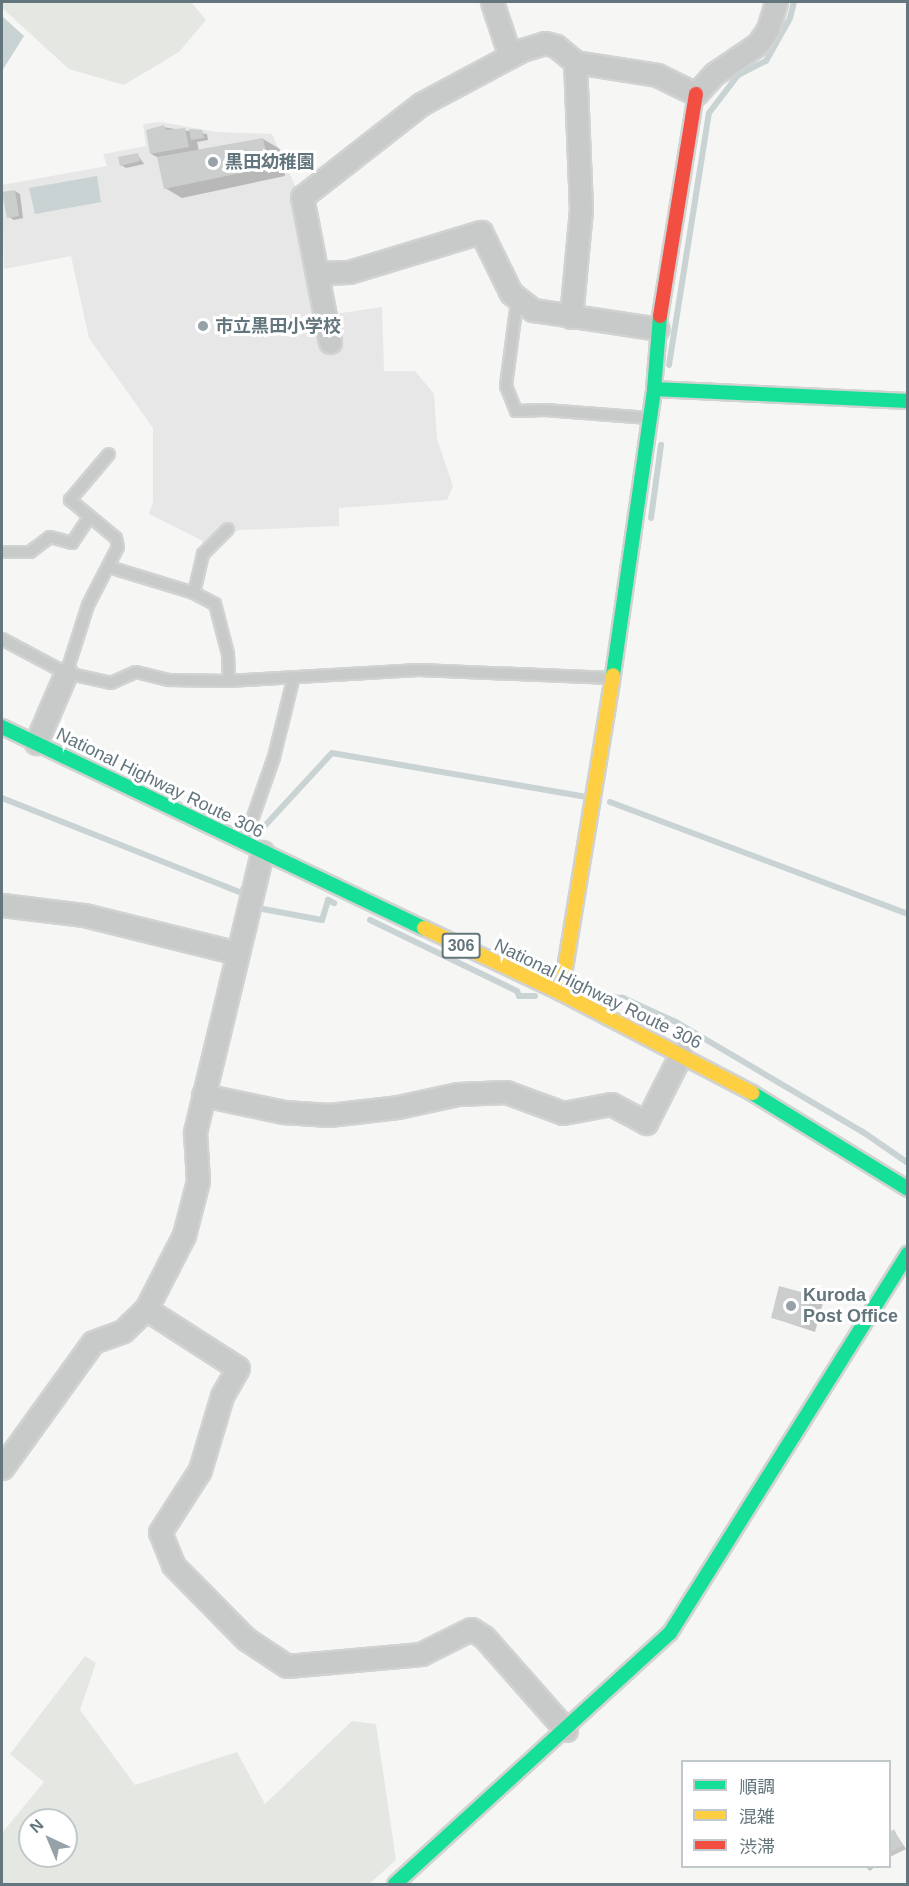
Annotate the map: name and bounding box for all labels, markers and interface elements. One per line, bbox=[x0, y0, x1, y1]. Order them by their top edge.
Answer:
place label: 黒田幼稚園 bbox=[225, 151, 315, 173]
marker: 黒田幼稚園 bbox=[206, 155, 220, 169]
place label: 市立黒田小学校 bbox=[215, 315, 341, 337]
marker: 市立黒田小学校 bbox=[196, 319, 210, 333]
street label: National Highway Route 306 bbox=[53, 723, 267, 843]
road number: 306 bbox=[442, 933, 480, 959]
street label: National Highway Route 306 bbox=[491, 934, 705, 1054]
place label: Kuroda Post Office bbox=[803, 1285, 898, 1328]
marker: Kuroda Post Office bbox=[784, 1299, 798, 1313]
legend bbox=[681, 1760, 891, 1868]
text: 順調 bbox=[739, 1777, 775, 1797]
text: 混雑 bbox=[739, 1807, 775, 1827]
north arrow bbox=[18, 1808, 78, 1868]
text: N bbox=[26, 1816, 47, 1836]
text: 渋滞 bbox=[739, 1837, 775, 1857]

